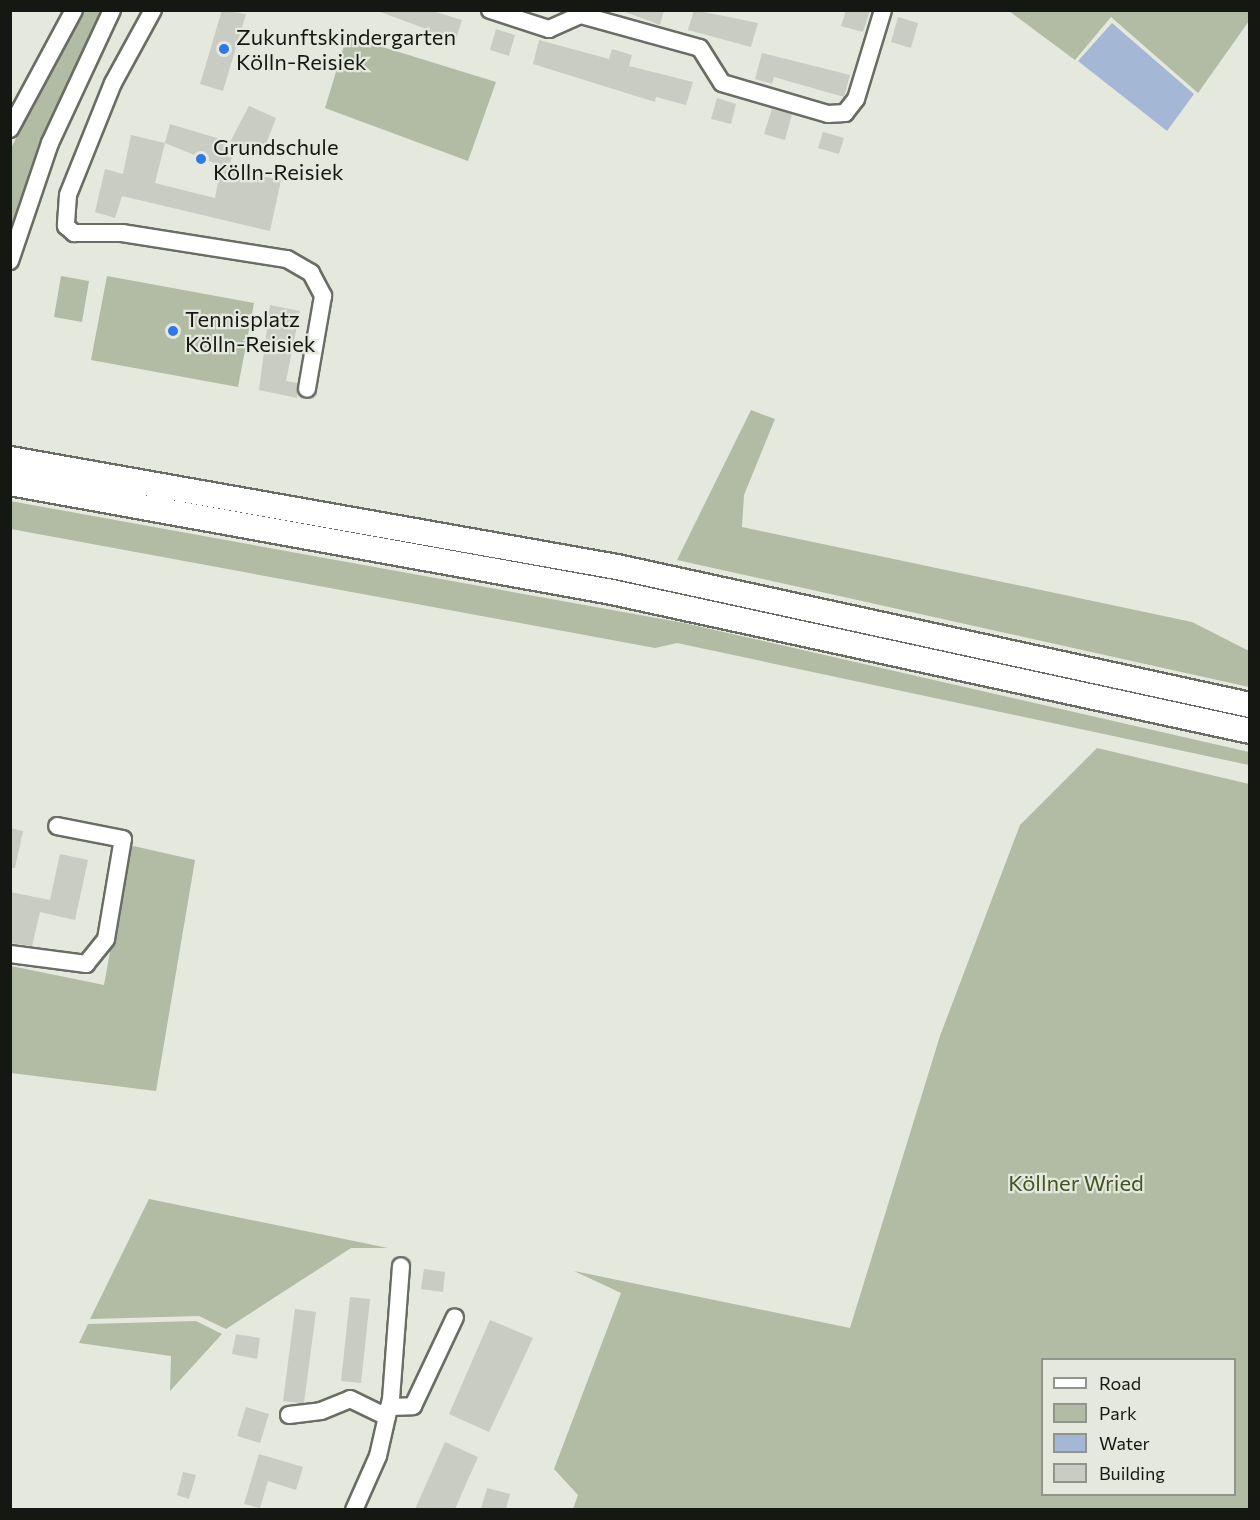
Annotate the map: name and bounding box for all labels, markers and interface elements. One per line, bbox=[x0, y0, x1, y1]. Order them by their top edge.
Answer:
place label: Zukunftskindergarten Kölln-Reisiek bbox=[236, 23, 456, 74]
marker: Zukunftskindergarten Kölln-Reisiek bbox=[217, 42, 231, 56]
place label: Grundschule Kölln-Reisiek bbox=[213, 133, 344, 184]
marker: Grundschule Kölln-Reisiek bbox=[194, 152, 208, 166]
place label: Tennisplatz Kölln-Reisiek bbox=[185, 305, 316, 356]
marker: Tennisplatz Kölln-Reisiek bbox=[166, 324, 180, 338]
park label: Köllner Wried bbox=[1008, 1170, 1144, 1196]
legend bbox=[1041, 1358, 1236, 1496]
text: Road bbox=[1099, 1372, 1141, 1394]
text: Park bbox=[1099, 1402, 1137, 1424]
text: Water bbox=[1099, 1432, 1150, 1454]
text: Building bbox=[1099, 1462, 1165, 1484]

